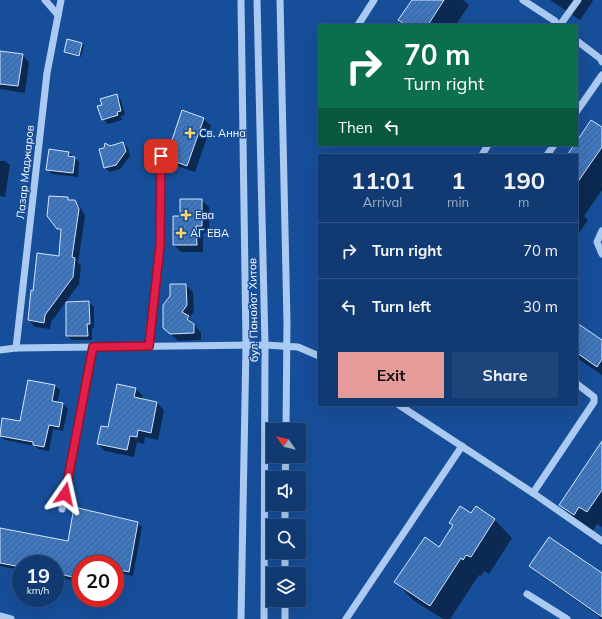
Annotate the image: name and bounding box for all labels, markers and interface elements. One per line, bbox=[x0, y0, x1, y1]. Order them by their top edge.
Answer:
text: 70 m bbox=[404, 37, 470, 72]
icon: right bbox=[338, 40, 390, 92]
text: Turn right bbox=[404, 72, 484, 95]
icon: left bbox=[381, 116, 403, 138]
text: Then bbox=[338, 118, 373, 137]
street label: Лазар Маджаров bbox=[13, 124, 37, 220]
place label: Св. Анна bbox=[199, 126, 246, 140]
marker: Св. Анна bbox=[184, 127, 196, 139]
pin bbox=[144, 139, 178, 173]
icon: arrive bbox=[150, 145, 172, 167]
text: 11:01 bbox=[351, 165, 414, 195]
text: 1 bbox=[451, 165, 465, 195]
text: 190 bbox=[502, 165, 545, 195]
text: Arrival bbox=[363, 194, 402, 210]
text: min bbox=[447, 194, 469, 210]
text: m bbox=[518, 194, 529, 210]
place label: Ева bbox=[195, 208, 214, 222]
marker: Ева bbox=[180, 209, 192, 221]
place label: АГ ЕВА bbox=[190, 226, 229, 240]
marker: АГ ЕВА bbox=[175, 227, 187, 239]
icon: right bbox=[338, 240, 360, 262]
text: Turn right bbox=[372, 241, 442, 260]
text: 70 m bbox=[523, 241, 558, 260]
street label: бул. Панайот Хитов bbox=[245, 258, 261, 362]
icon: left bbox=[338, 296, 360, 318]
text: Turn left bbox=[372, 297, 431, 316]
text: 30 m bbox=[523, 297, 558, 316]
button: Exit bbox=[338, 352, 444, 398]
button: Share bbox=[452, 352, 558, 398]
north arrow bbox=[266, 423, 306, 463]
map controls bbox=[266, 423, 306, 607]
button: sound bbox=[266, 471, 306, 511]
position arrow bbox=[44, 473, 86, 515]
button: search bbox=[266, 519, 306, 559]
speed limit sign: 20 bbox=[72, 555, 124, 607]
text: 19 bbox=[26, 563, 50, 588]
button: layers bbox=[266, 567, 306, 607]
text: km/h bbox=[27, 584, 49, 597]

